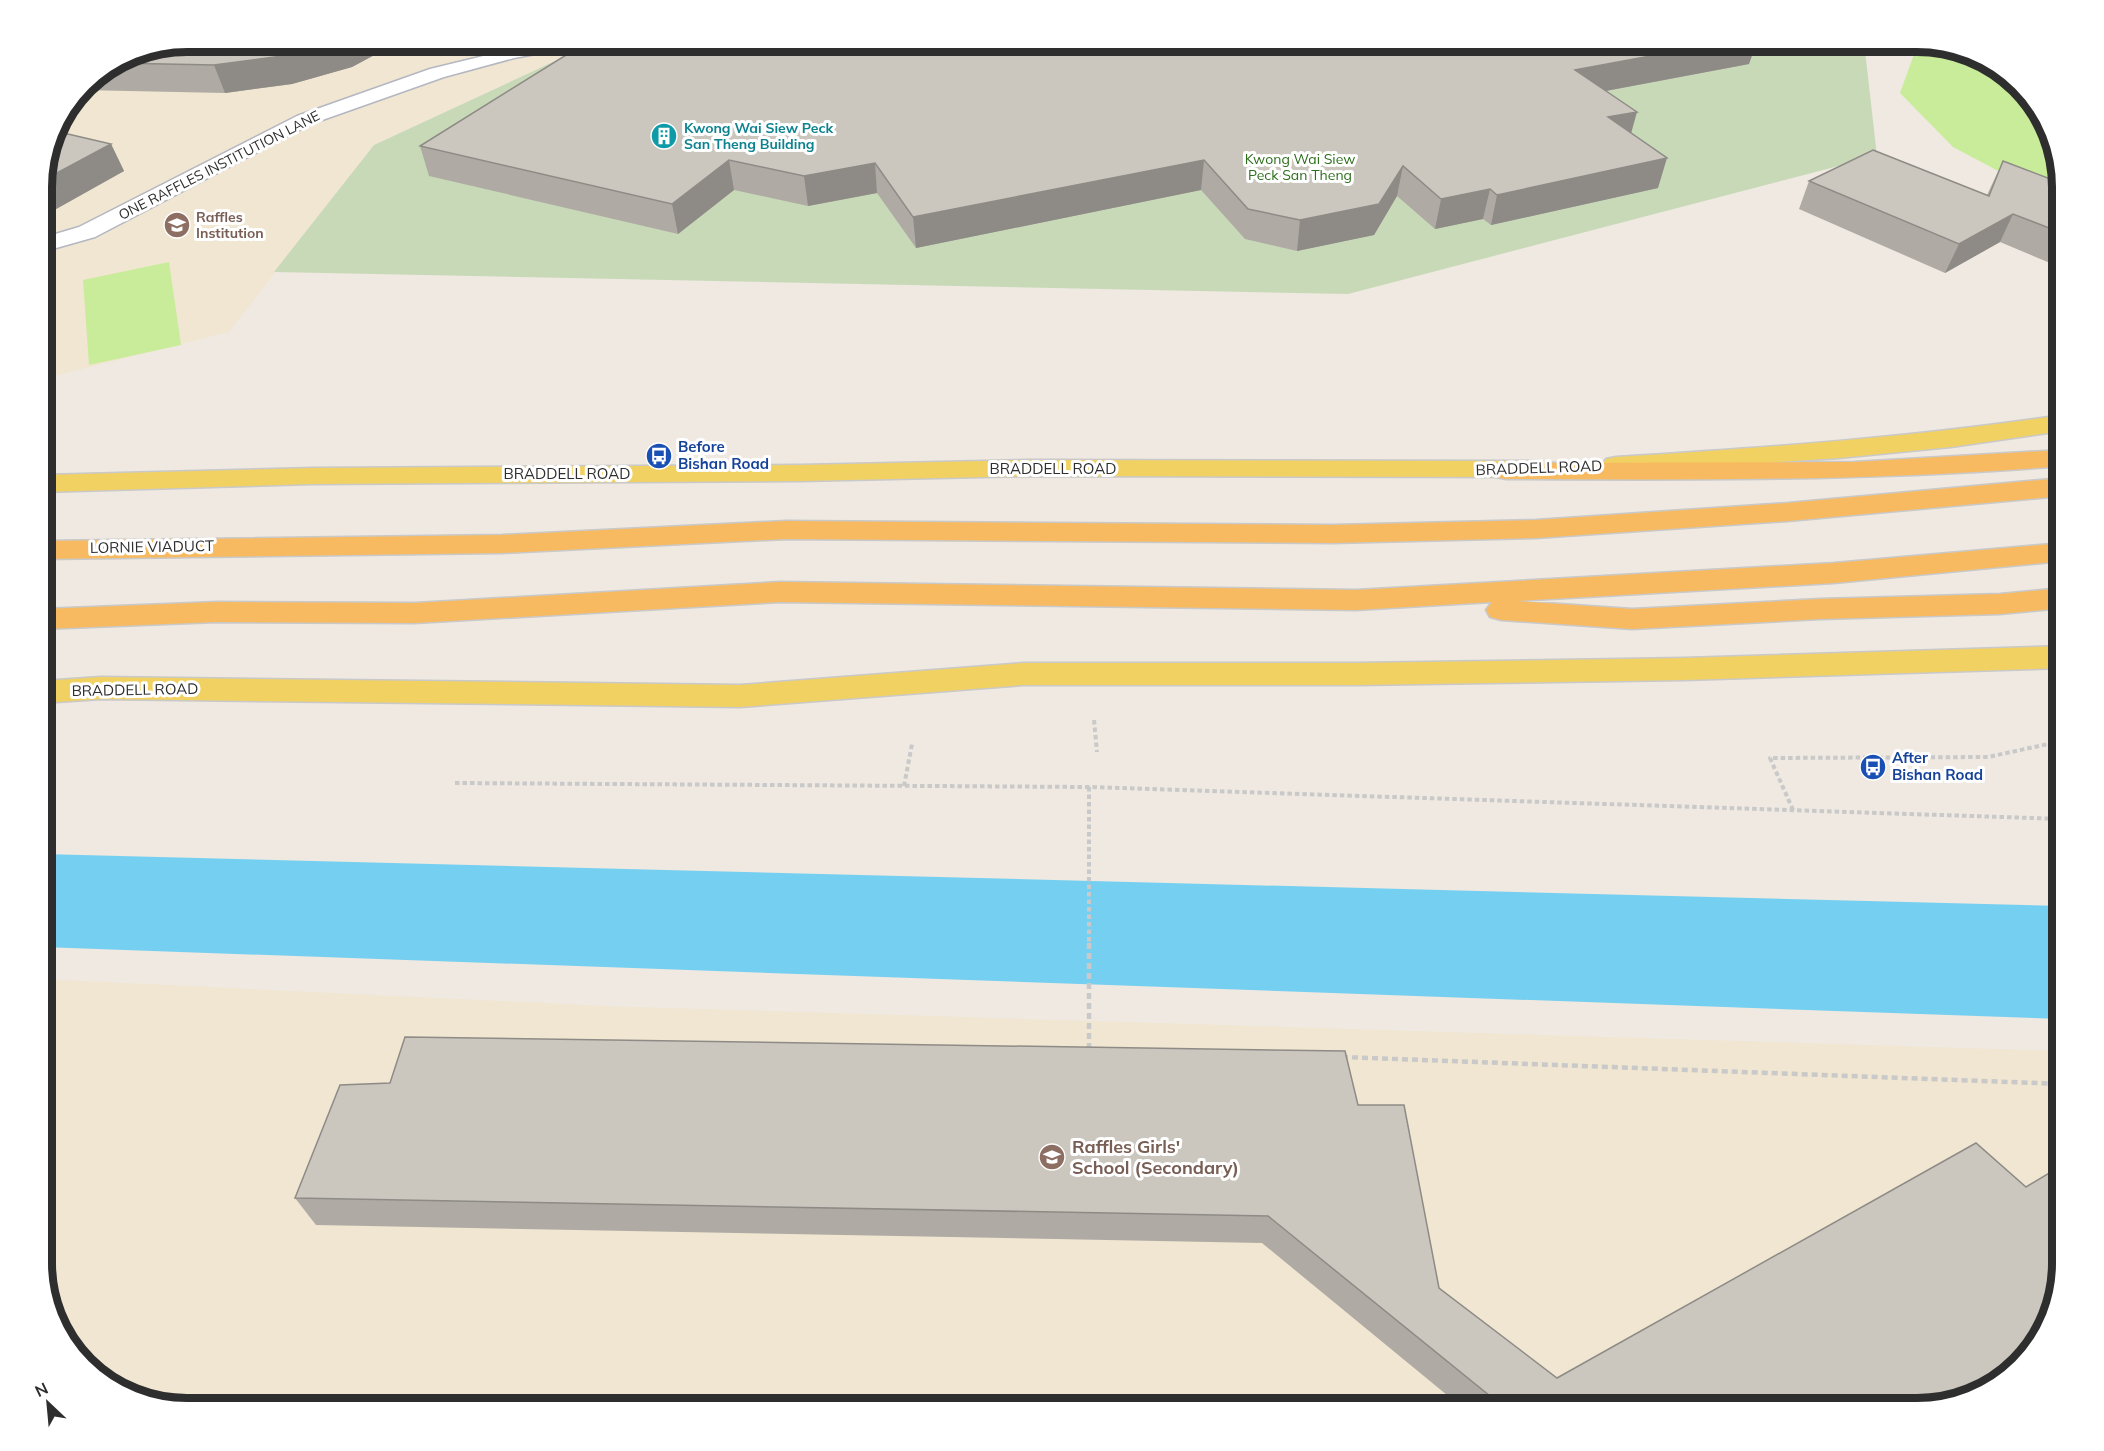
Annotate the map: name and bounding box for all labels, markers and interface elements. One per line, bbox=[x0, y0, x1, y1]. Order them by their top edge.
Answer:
street label: ONE RAFFLES INSTITUTION LANE bbox=[115, 106, 323, 224]
place label: Kwong Wai Siew Peck San Theng Building bbox=[684, 119, 834, 153]
building icon: Kwong Wai Siew Peck San Theng Building bbox=[649, 121, 679, 151]
park label: Kwong Wai Siew Peck San Theng bbox=[1245, 150, 1355, 184]
place label: Raffles Institution bbox=[196, 208, 264, 242]
school or university icon: Raffles Institution bbox=[162, 210, 192, 240]
place label: Before Bishan Road bbox=[678, 437, 769, 473]
bus stop icon: Before Bishan Road bbox=[644, 441, 674, 471]
street label: BRADDELL ROAD bbox=[1475, 456, 1603, 479]
street label: BRADDELL ROAD bbox=[990, 459, 1116, 478]
street label: BRADDELL ROAD bbox=[504, 464, 630, 483]
street label: LORNIE VIADUCT bbox=[90, 536, 214, 557]
street label: BRADDELL ROAD bbox=[71, 679, 199, 700]
place label: After Bishan Road bbox=[1892, 748, 1983, 784]
bus stop icon: After Bishan Road bbox=[1858, 752, 1888, 782]
place label: Raffles Girls' School (Secondary) bbox=[1072, 1135, 1239, 1179]
school or university icon: Raffles Girls' School (Secondary) bbox=[1037, 1142, 1067, 1172]
north arrow bbox=[18, 1373, 78, 1433]
text: N bbox=[32, 1378, 51, 1401]

